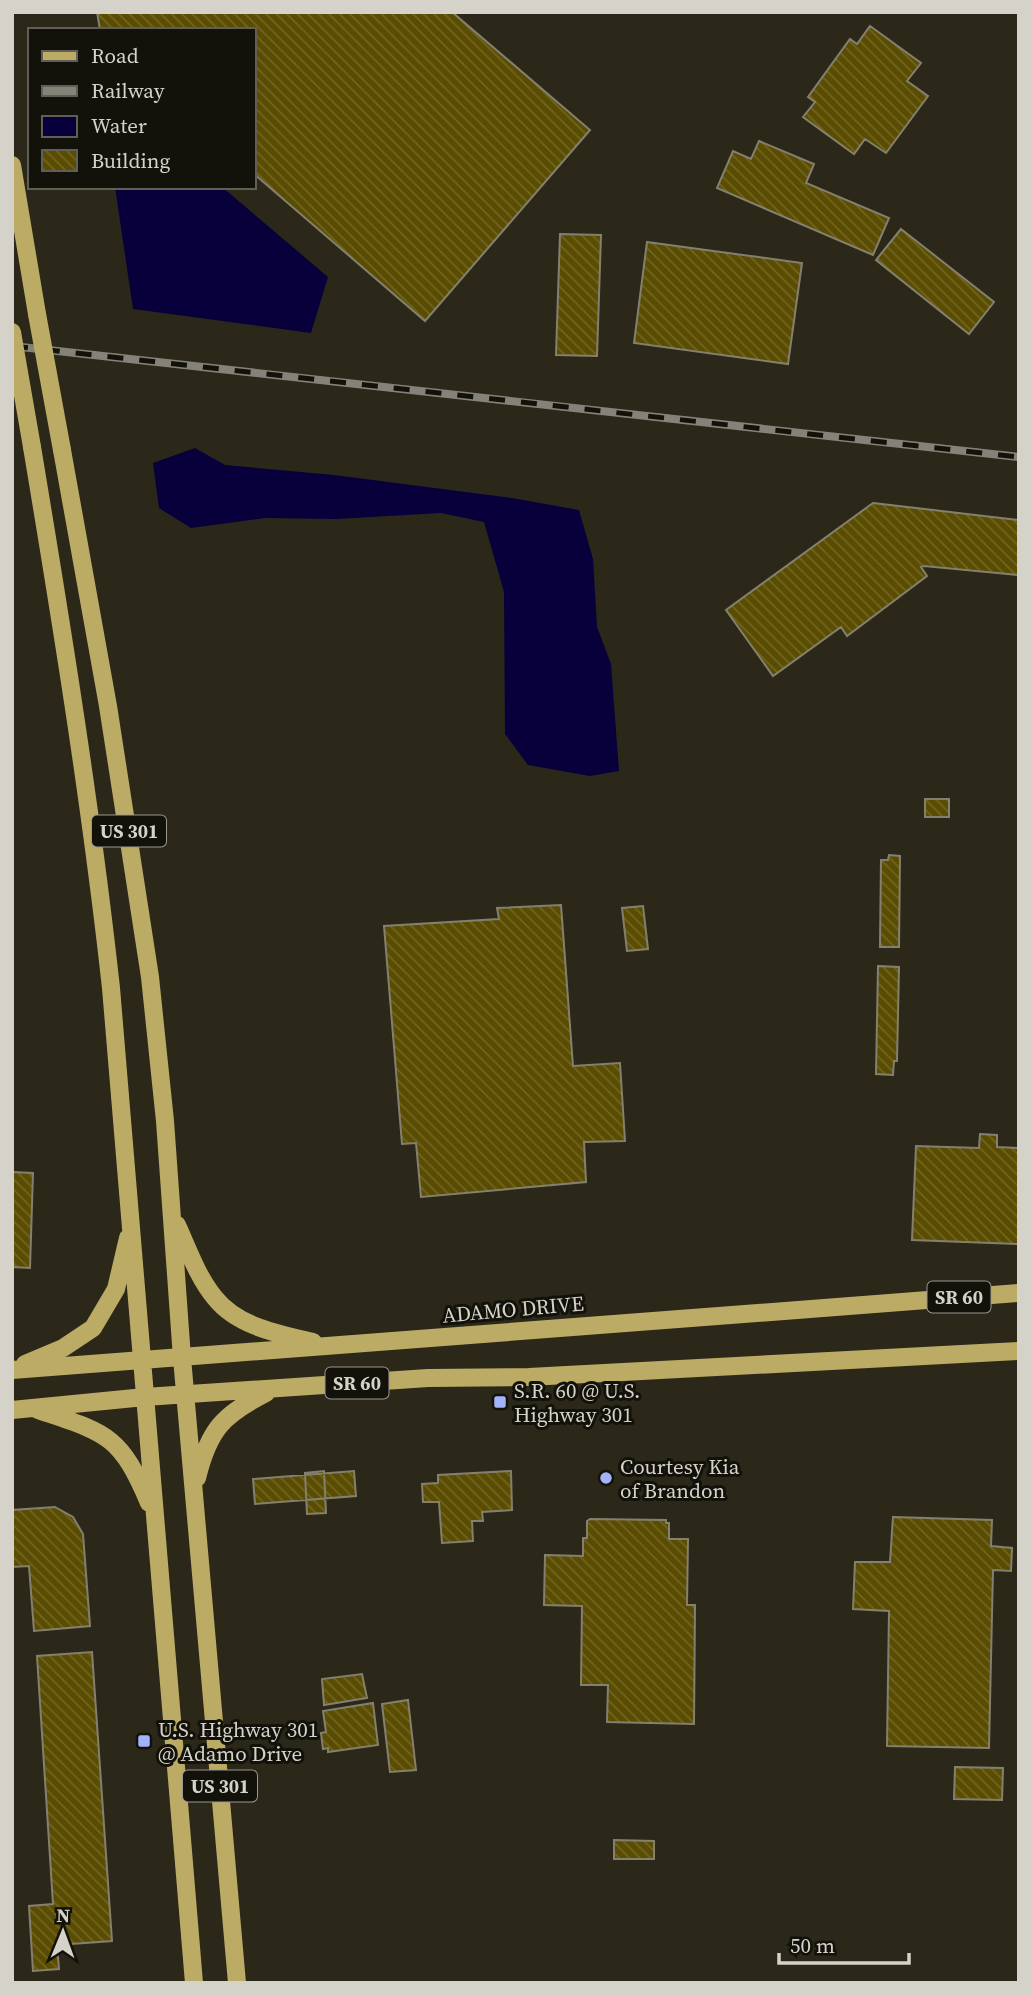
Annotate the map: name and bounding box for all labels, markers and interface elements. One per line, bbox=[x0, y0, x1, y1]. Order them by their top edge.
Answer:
legend bbox=[28, 28, 256, 189]
text: Road bbox=[91, 41, 139, 70]
text: Railway bbox=[91, 76, 165, 105]
text: Water bbox=[91, 111, 147, 140]
text: Building bbox=[91, 146, 170, 175]
road number: US 301 bbox=[92, 816, 166, 846]
road number: SR 60 bbox=[928, 1282, 990, 1312]
street label: ADAMO DRIVE bbox=[441, 1288, 585, 1330]
road number: SR 60 bbox=[326, 1368, 388, 1399]
place label: S.R. 60 @ U.S. Highway 301 bbox=[514, 1376, 640, 1429]
marker: S.R. 60 @ U.S. Highway 301 bbox=[492, 1394, 508, 1410]
place label: Courtesy Kia of Brandon bbox=[620, 1452, 740, 1505]
marker: Courtesy Kia of Brandon bbox=[598, 1470, 614, 1486]
place label: U.S. Highway 301 @ Adamo Drive bbox=[158, 1715, 318, 1768]
marker: U.S. Highway 301 @ Adamo Drive bbox=[136, 1733, 152, 1749]
road number: US 301 bbox=[183, 1770, 257, 1801]
north arrow bbox=[28, 1897, 98, 1967]
text: N bbox=[56, 1902, 71, 1928]
scale bar bbox=[779, 1922, 908, 1966]
text: 50 m bbox=[790, 1931, 835, 1960]

